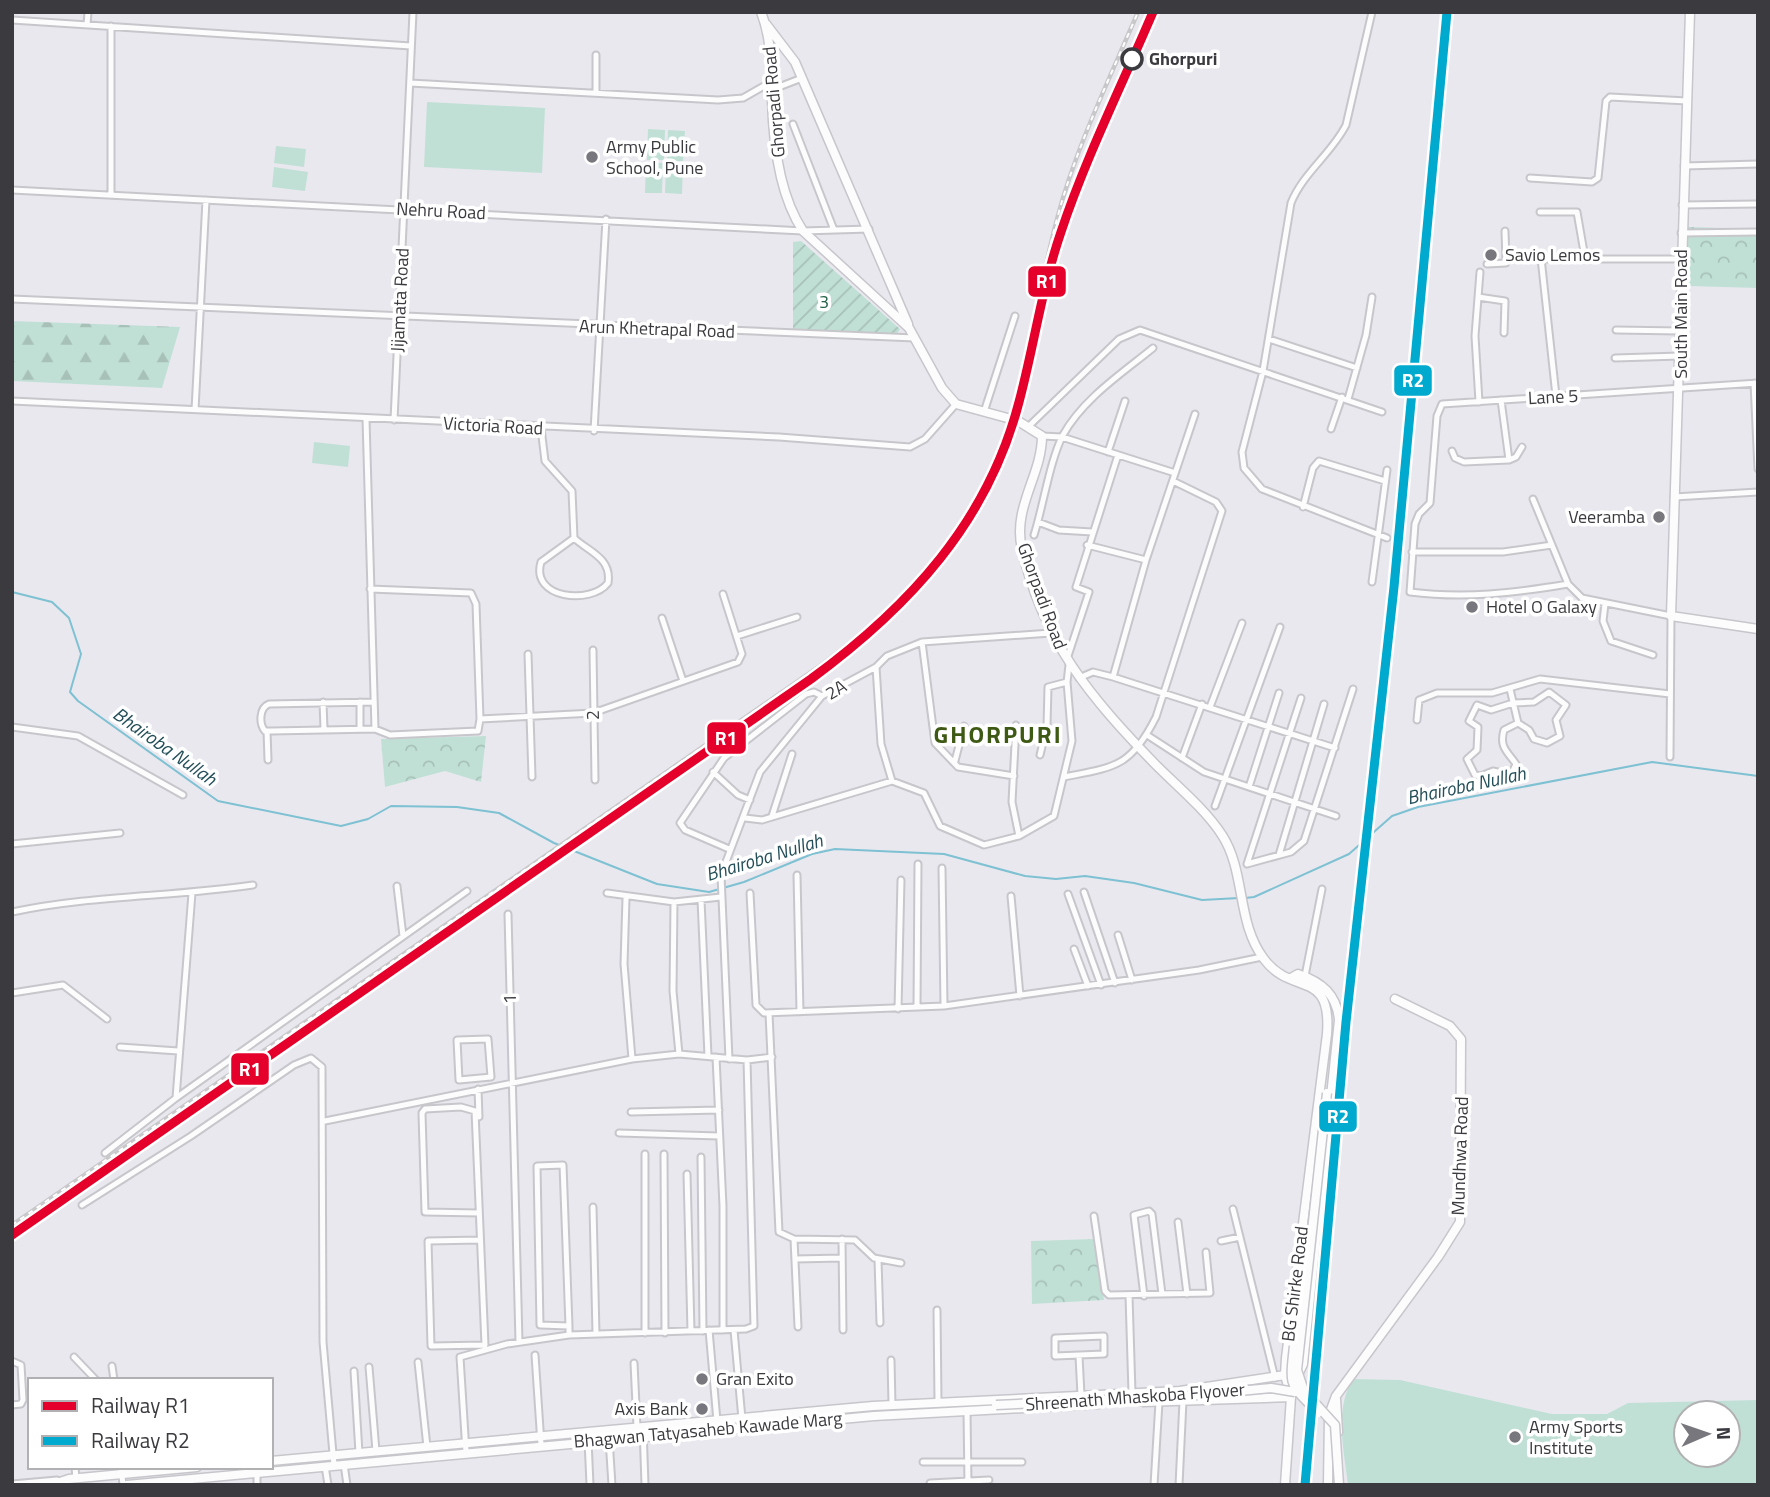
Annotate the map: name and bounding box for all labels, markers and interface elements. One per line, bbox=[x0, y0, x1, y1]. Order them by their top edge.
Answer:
street label: Ghorpadi Road bbox=[755, 45, 792, 159]
place label: Ghorpuri bbox=[1149, 45, 1217, 72]
marker: Ghorpuri bbox=[1121, 48, 1143, 70]
place label: Army Public School, Pune bbox=[606, 133, 703, 181]
marker: Army Public School, Pune bbox=[584, 149, 600, 165]
street label: Nehru Road bbox=[396, 195, 486, 226]
place label: Savio Lemos bbox=[1505, 241, 1600, 268]
street label: Jijamata Road bbox=[383, 247, 416, 353]
marker: Savio Lemos bbox=[1483, 247, 1499, 263]
street label: South Main Road bbox=[1667, 249, 1694, 379]
line badge: R1 bbox=[1027, 265, 1067, 298]
text: R1 bbox=[1036, 266, 1058, 295]
park label: 3 bbox=[819, 288, 829, 315]
street label: Arun Khetrapal Road bbox=[578, 312, 736, 345]
line badge: R2 bbox=[1393, 364, 1433, 397]
text: R2 bbox=[1402, 365, 1424, 394]
street label: Lane 5 bbox=[1527, 382, 1579, 411]
street label: Victoria Road bbox=[442, 409, 544, 442]
place label: Veeramba bbox=[1568, 503, 1645, 530]
marker: Veeramba bbox=[1651, 509, 1667, 525]
street label: Ghorpadi Road bbox=[1011, 539, 1074, 653]
place label: Hotel O Galaxy bbox=[1486, 593, 1597, 620]
marker: Hotel O Galaxy bbox=[1464, 599, 1480, 615]
street label: 2A bbox=[820, 673, 852, 707]
water label: Bhairoba Nullah bbox=[108, 699, 223, 792]
street label: 2 bbox=[579, 710, 606, 720]
district label: GHORPURI bbox=[933, 716, 1063, 752]
line badge: R1 bbox=[706, 721, 747, 755]
text: R1 bbox=[715, 723, 737, 752]
water label: Bhairoba Nullah bbox=[1404, 758, 1528, 811]
water label: Bhairoba Nullah bbox=[702, 825, 826, 888]
street label: 1 bbox=[496, 994, 523, 1004]
line badge: R1 bbox=[230, 1052, 270, 1086]
text: R1 bbox=[239, 1054, 261, 1083]
street label: Mundhwa Road bbox=[1444, 1096, 1475, 1216]
line badge: R2 bbox=[1318, 1100, 1358, 1133]
text: R2 bbox=[1327, 1101, 1349, 1130]
street label: BG Shirke Road bbox=[1274, 1225, 1315, 1343]
place label: Gran Exito bbox=[716, 1365, 794, 1392]
marker: Gran Exito bbox=[694, 1371, 710, 1387]
street label: Shreenath Mhaskoba Flyover bbox=[1024, 1375, 1246, 1418]
legend bbox=[28, 1378, 273, 1469]
text: Railway R1 bbox=[91, 1389, 190, 1421]
place label: Axis Bank bbox=[614, 1395, 688, 1422]
north arrow bbox=[1672, 1399, 1742, 1469]
marker: Axis Bank bbox=[694, 1401, 710, 1417]
street label: Bhagwan Tatyasaheb Kawade Marg bbox=[572, 1404, 843, 1455]
place label: Army Sports Institute bbox=[1529, 1413, 1623, 1461]
text: Railway R2 bbox=[91, 1424, 190, 1456]
text: N bbox=[1710, 1426, 1739, 1440]
marker: Army Sports Institute bbox=[1507, 1429, 1523, 1445]

